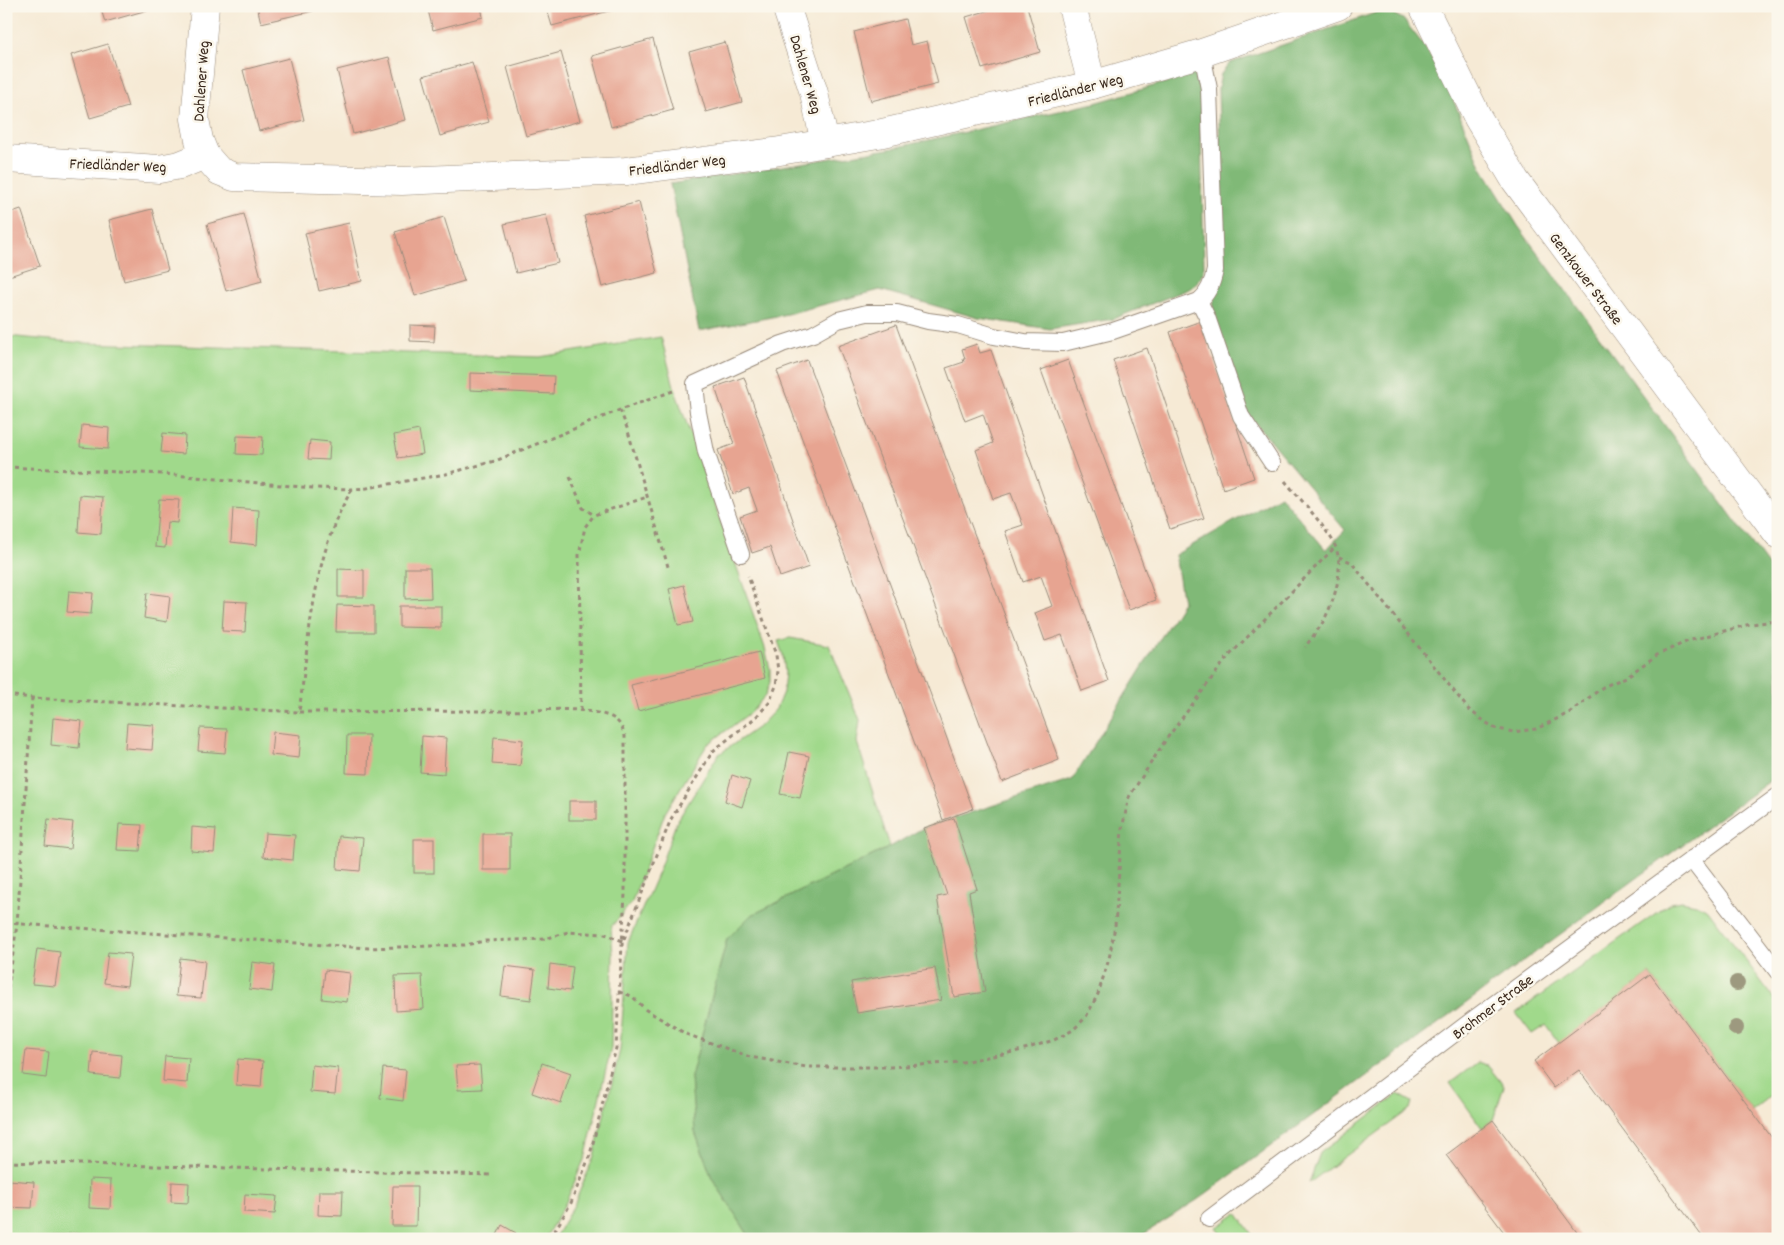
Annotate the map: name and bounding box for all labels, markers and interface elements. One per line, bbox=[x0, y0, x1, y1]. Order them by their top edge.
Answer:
street label: Dahlener Weg bbox=[782, 32, 827, 117]
street label: Dahlener Weg bbox=[188, 40, 217, 122]
street label: Friedländer Weg bbox=[1026, 69, 1125, 114]
street label: Friedländer Weg bbox=[628, 149, 727, 184]
street label: Friedländer Weg bbox=[69, 153, 167, 180]
street label: Genzkower Straße bbox=[1543, 229, 1627, 330]
street label: Brohmer Straße bbox=[1448, 970, 1539, 1046]

